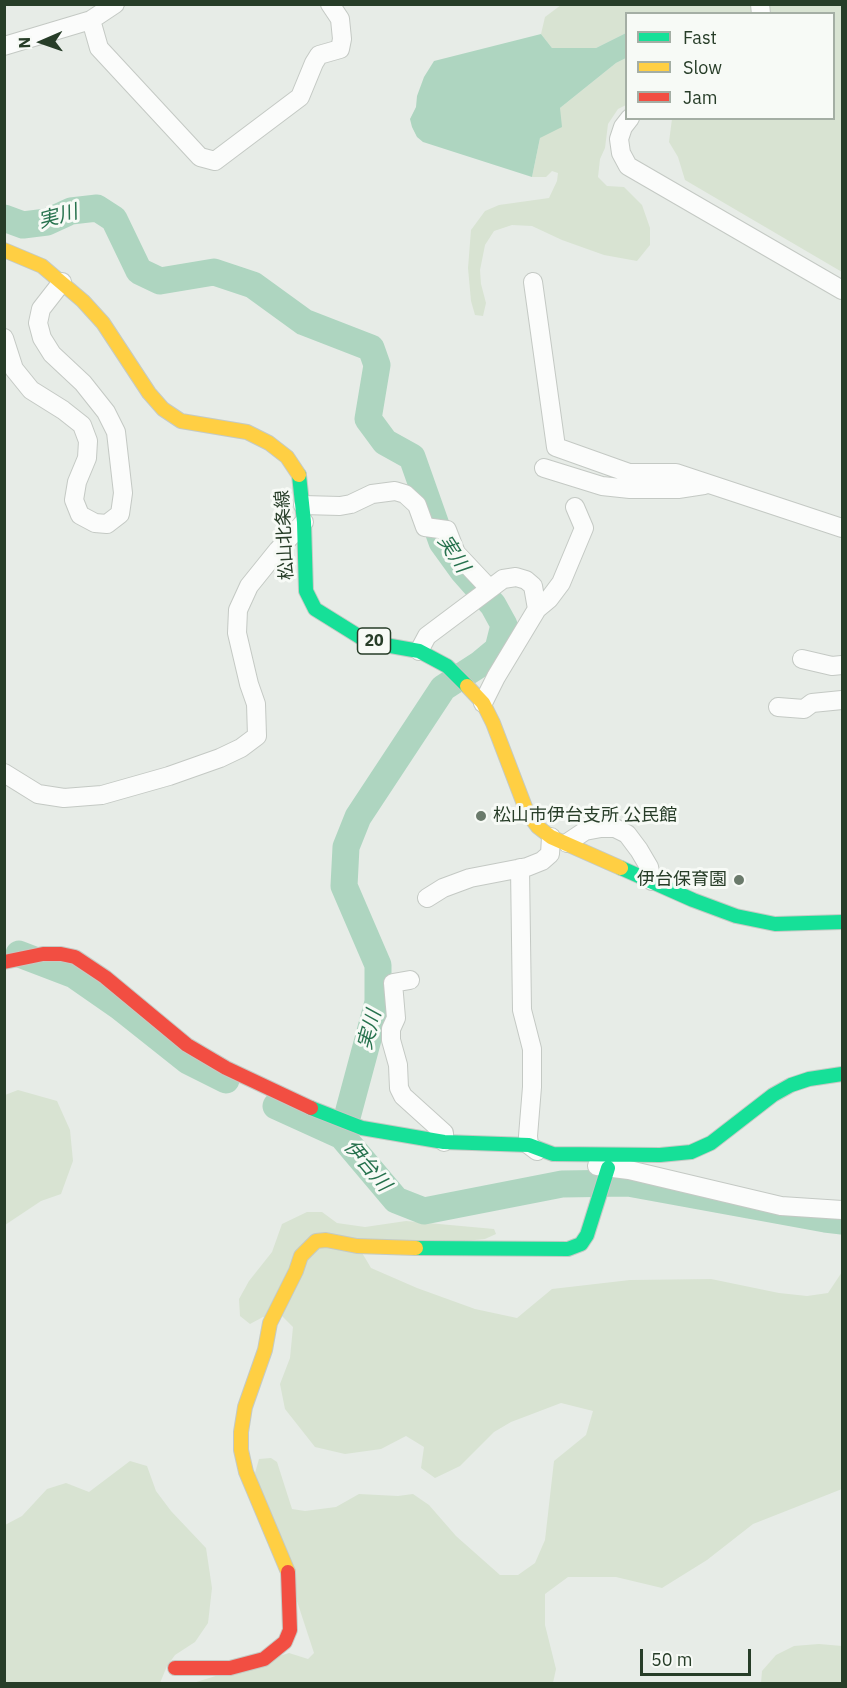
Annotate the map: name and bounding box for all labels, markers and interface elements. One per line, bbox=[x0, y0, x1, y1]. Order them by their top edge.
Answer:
north arrow bbox=[12, 12, 72, 72]
legend bbox=[625, 12, 835, 120]
text: Fast bbox=[683, 26, 717, 49]
text: N bbox=[14, 36, 34, 49]
text: Slow bbox=[683, 56, 722, 79]
text: Jam bbox=[683, 86, 718, 109]
water label: 実川 bbox=[36, 200, 80, 234]
street label: 松山北条線 bbox=[272, 489, 298, 581]
water label: 実川 bbox=[432, 531, 474, 577]
road number: 20 bbox=[358, 628, 391, 654]
place label: 松山市伊台支所 公民館 bbox=[493, 805, 677, 827]
marker: 松山市伊台支所 公民館 bbox=[474, 809, 488, 823]
place label: 伊台保育園 bbox=[637, 869, 727, 891]
marker: 伊台保育園 bbox=[732, 873, 746, 887]
water label: 実川 bbox=[353, 1008, 387, 1052]
water label: 伊台川 bbox=[339, 1135, 395, 1197]
scale bar bbox=[643, 1637, 754, 1675]
text: 50 m bbox=[651, 1648, 693, 1671]

